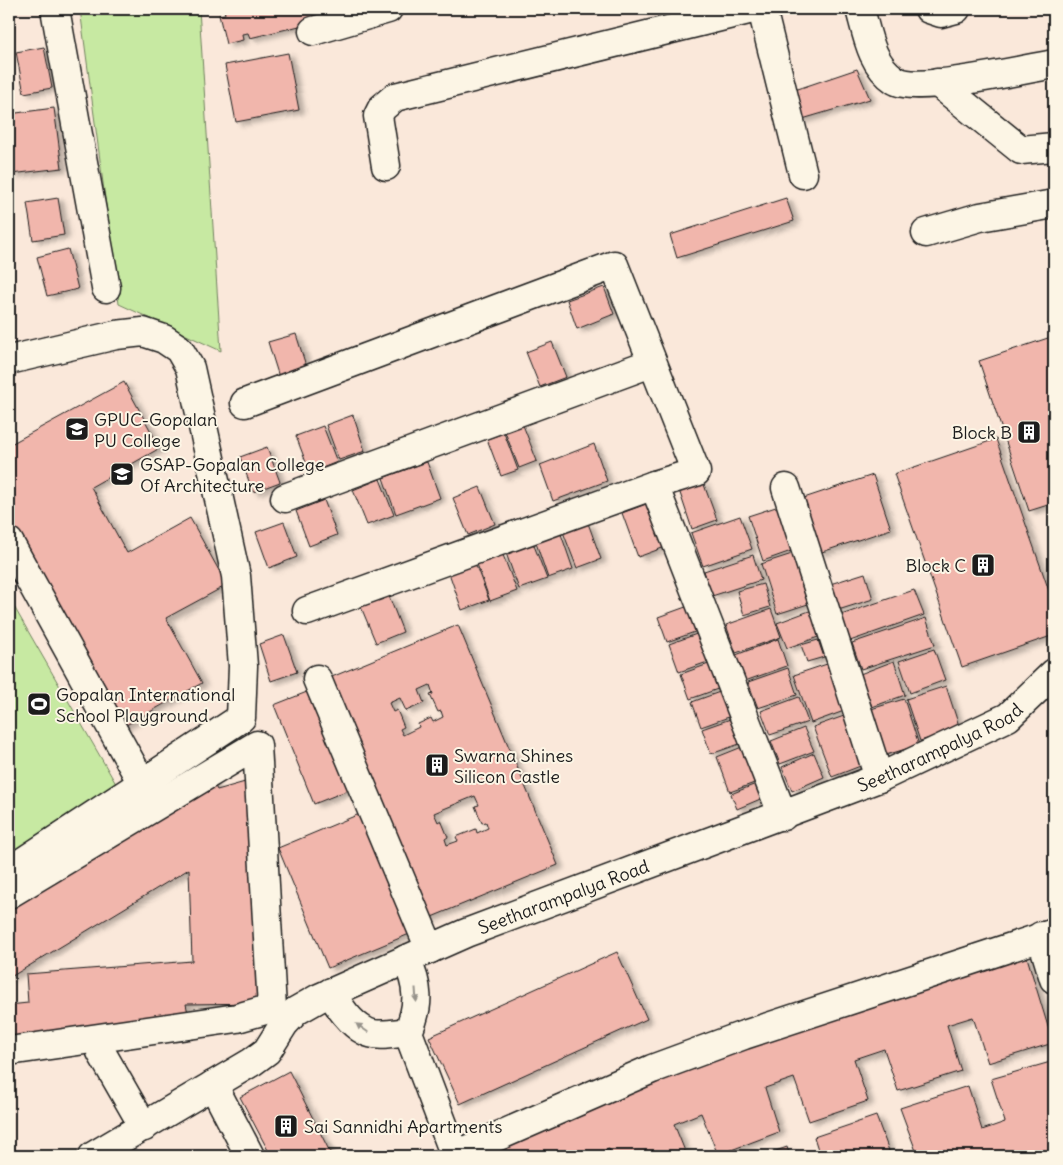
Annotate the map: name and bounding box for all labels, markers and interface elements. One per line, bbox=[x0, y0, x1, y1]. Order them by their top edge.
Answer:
place label: GPUC-Gopalan PU College bbox=[94, 408, 217, 452]
school or university icon: GPUC-Gopalan PU College bbox=[64, 416, 90, 442]
building icon: Block B bbox=[1016, 419, 1042, 445]
place label: Block B bbox=[952, 421, 1012, 444]
place label: GSAP-Gopalan College Of Architecture bbox=[140, 453, 325, 497]
school or university icon: GSAP-Gopalan College Of Architecture bbox=[109, 461, 135, 487]
building icon: Block C bbox=[970, 552, 996, 578]
place label: Block C bbox=[906, 554, 966, 577]
place label: Gopalan International School Playground bbox=[56, 683, 235, 727]
sports icon: Gopalan International School Playground bbox=[26, 691, 52, 717]
street label: Seetharampalya Road bbox=[854, 698, 1028, 797]
place label: Swarna Shines Silicon Castle bbox=[454, 744, 573, 788]
building icon: Swarna Shines Silicon Castle bbox=[424, 752, 450, 778]
street label: Seetharampalya Road bbox=[475, 854, 652, 939]
one-way arrow bbox=[412, 988, 420, 1004]
one-way arrow bbox=[355, 1023, 369, 1033]
building icon: Sai Sannidhi Apartments bbox=[273, 1113, 299, 1139]
place label: Sai Sannidhi Apartments bbox=[304, 1115, 503, 1138]

